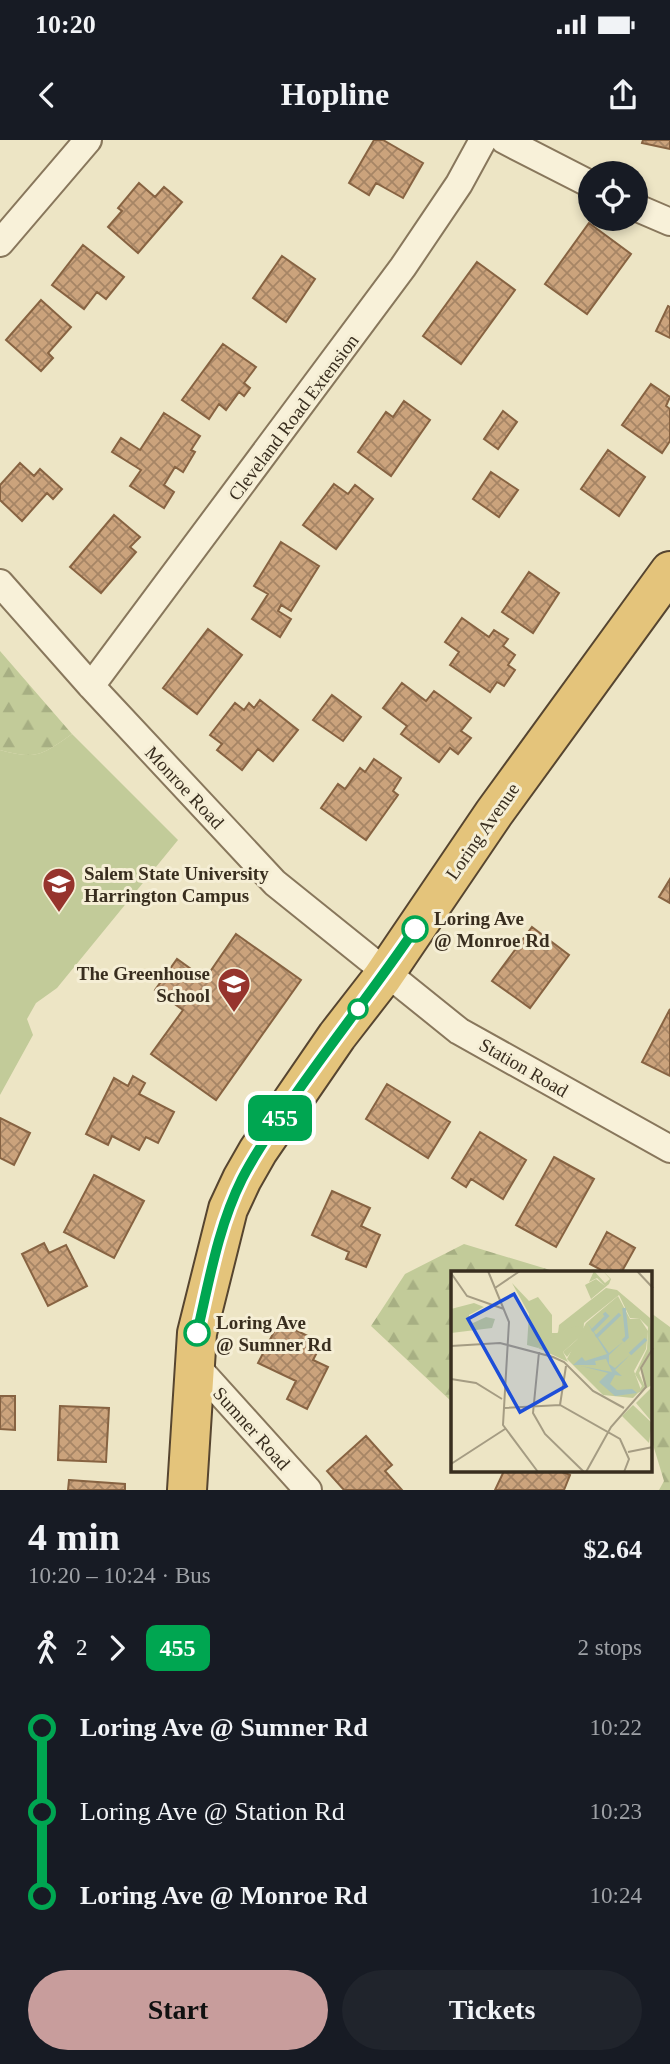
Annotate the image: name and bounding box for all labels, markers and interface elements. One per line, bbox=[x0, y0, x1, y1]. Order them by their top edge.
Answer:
text: 10:20 bbox=[35, 10, 96, 39]
icon: back bbox=[28, 76, 66, 114]
text: Hopline bbox=[281, 76, 389, 112]
icon: share bbox=[604, 76, 642, 114]
map controls bbox=[578, 161, 648, 231]
button: locate bbox=[578, 161, 648, 231]
street label: Cleveland Road Extension bbox=[224, 330, 363, 505]
street label: Monroe Road bbox=[141, 742, 228, 833]
street label: Loring Avenue bbox=[441, 779, 523, 884]
place label: Salem State University Harrington Campus bbox=[84, 863, 269, 906]
school or university icon: Salem State University Harrington Campus bbox=[40, 865, 78, 914]
place label: Loring Ave @ Monroe Rd bbox=[434, 908, 550, 951]
marker: Loring Ave @ Monroe Rd bbox=[402, 916, 428, 942]
place label: The Greenhouse School bbox=[77, 963, 210, 1006]
school or university icon: The Greenhouse School bbox=[215, 965, 253, 1014]
unlabelled marker bbox=[348, 999, 368, 1019]
street label: Station Road bbox=[476, 1034, 572, 1101]
line badge: 455 bbox=[240, 1095, 320, 1141]
text: 455 bbox=[262, 1105, 298, 1131]
inset map bbox=[451, 1271, 652, 1472]
place label: Loring Ave @ Sumner Rd bbox=[216, 1312, 332, 1355]
marker: Loring Ave @ Sumner Rd bbox=[184, 1320, 210, 1346]
street label: Sumner Road bbox=[209, 1383, 295, 1474]
text: 4 min bbox=[28, 1516, 120, 1558]
text: $2.64 bbox=[584, 1535, 642, 1564]
text: 10:20 – 10:24 · Bus bbox=[28, 1563, 211, 1588]
icon: walk bbox=[28, 1629, 66, 1667]
icon: forward bbox=[98, 1629, 136, 1667]
text: 2 bbox=[76, 1635, 88, 1660]
text: 455 bbox=[160, 1635, 196, 1661]
text: 2 stops bbox=[577, 1635, 642, 1660]
text: Loring Ave @ Sumner Rd bbox=[80, 1713, 368, 1742]
text: 10:22 bbox=[590, 1715, 642, 1740]
text: Loring Ave @ Station Rd bbox=[80, 1797, 345, 1826]
text: 10:23 bbox=[590, 1799, 642, 1824]
text: Loring Ave @ Monroe Rd bbox=[80, 1881, 368, 1910]
text: 10:24 bbox=[590, 1883, 642, 1908]
button: Start bbox=[28, 1970, 328, 2050]
button: Tickets bbox=[342, 1970, 642, 2050]

